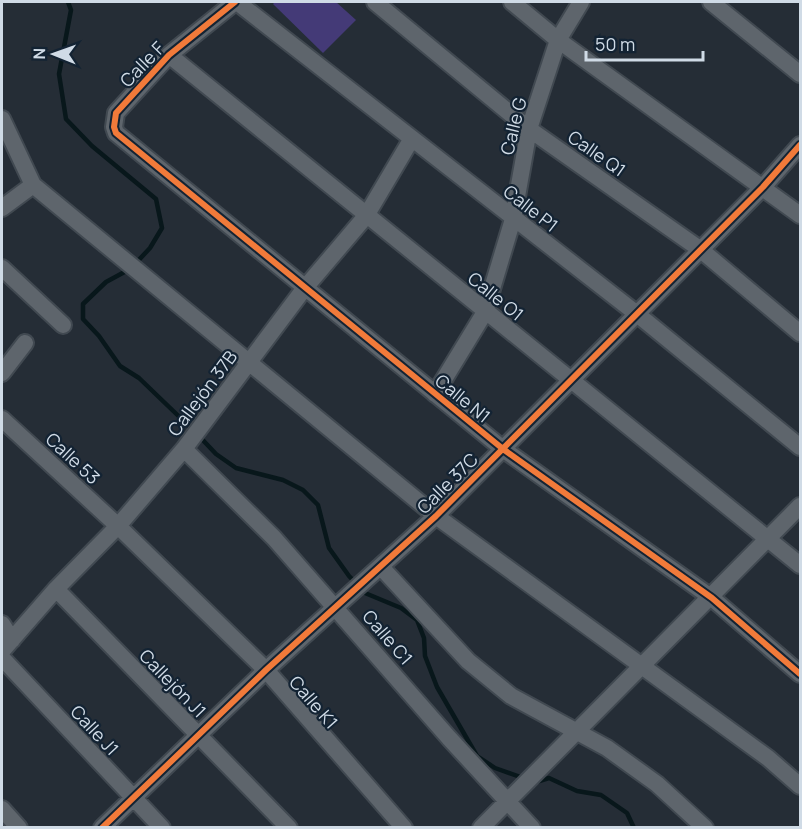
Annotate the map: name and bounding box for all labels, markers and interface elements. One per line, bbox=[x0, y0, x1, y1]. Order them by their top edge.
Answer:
north arrow bbox=[24, 24, 84, 84]
scale bar bbox=[586, 24, 703, 62]
text: 50 m bbox=[595, 32, 635, 56]
street label: Calle F bbox=[114, 36, 170, 92]
text: N bbox=[28, 48, 50, 60]
street label: Calle G bbox=[494, 95, 532, 157]
street label: Calle Q1 bbox=[563, 124, 631, 182]
street label: Calle P1 bbox=[499, 179, 563, 237]
street label: Calle O1 bbox=[463, 266, 529, 326]
street label: Callejón 37B bbox=[162, 345, 242, 441]
street label: Calle N1 bbox=[430, 368, 496, 428]
street label: Calle 53 bbox=[41, 427, 105, 489]
street label: Calle 37C bbox=[411, 447, 483, 519]
street label: Calle C1 bbox=[358, 604, 418, 670]
street label: Callejón J1 bbox=[134, 644, 212, 722]
street label: Calle K1 bbox=[284, 670, 344, 734]
street label: Calle J1 bbox=[65, 700, 125, 760]

